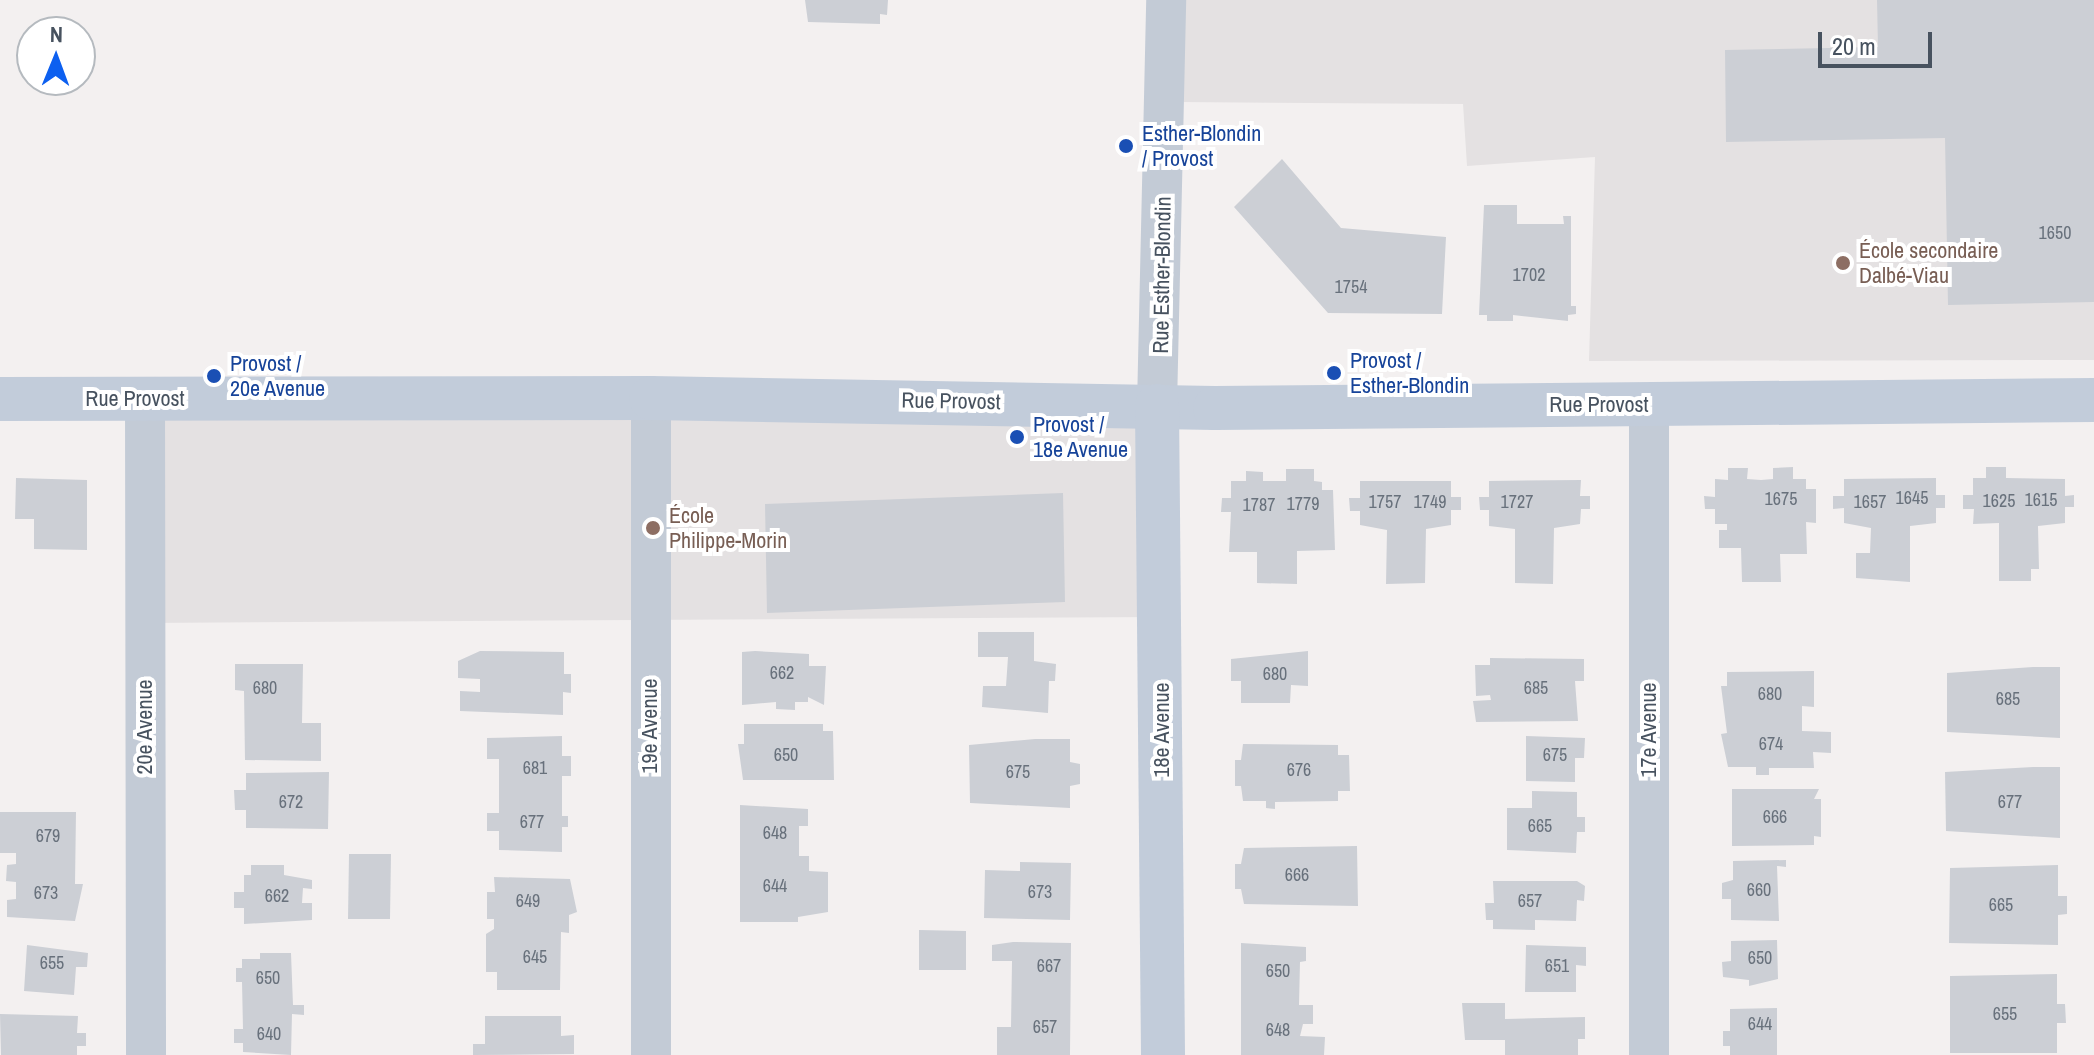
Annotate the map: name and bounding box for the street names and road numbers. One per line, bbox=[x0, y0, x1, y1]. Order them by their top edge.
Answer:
street label: Rue Esther-Blondin bbox=[1147, 196, 1177, 354]
street label: Rue Provost bbox=[85, 386, 185, 412]
street label: Rue Provost bbox=[901, 387, 1001, 415]
street label: Rue Provost bbox=[1549, 392, 1649, 418]
street label: 19e Avenue bbox=[637, 678, 663, 774]
street label: 20e Avenue bbox=[132, 679, 158, 775]
street label: 18e Avenue bbox=[1149, 682, 1175, 778]
street label: 17e Avenue bbox=[1636, 682, 1662, 778]

